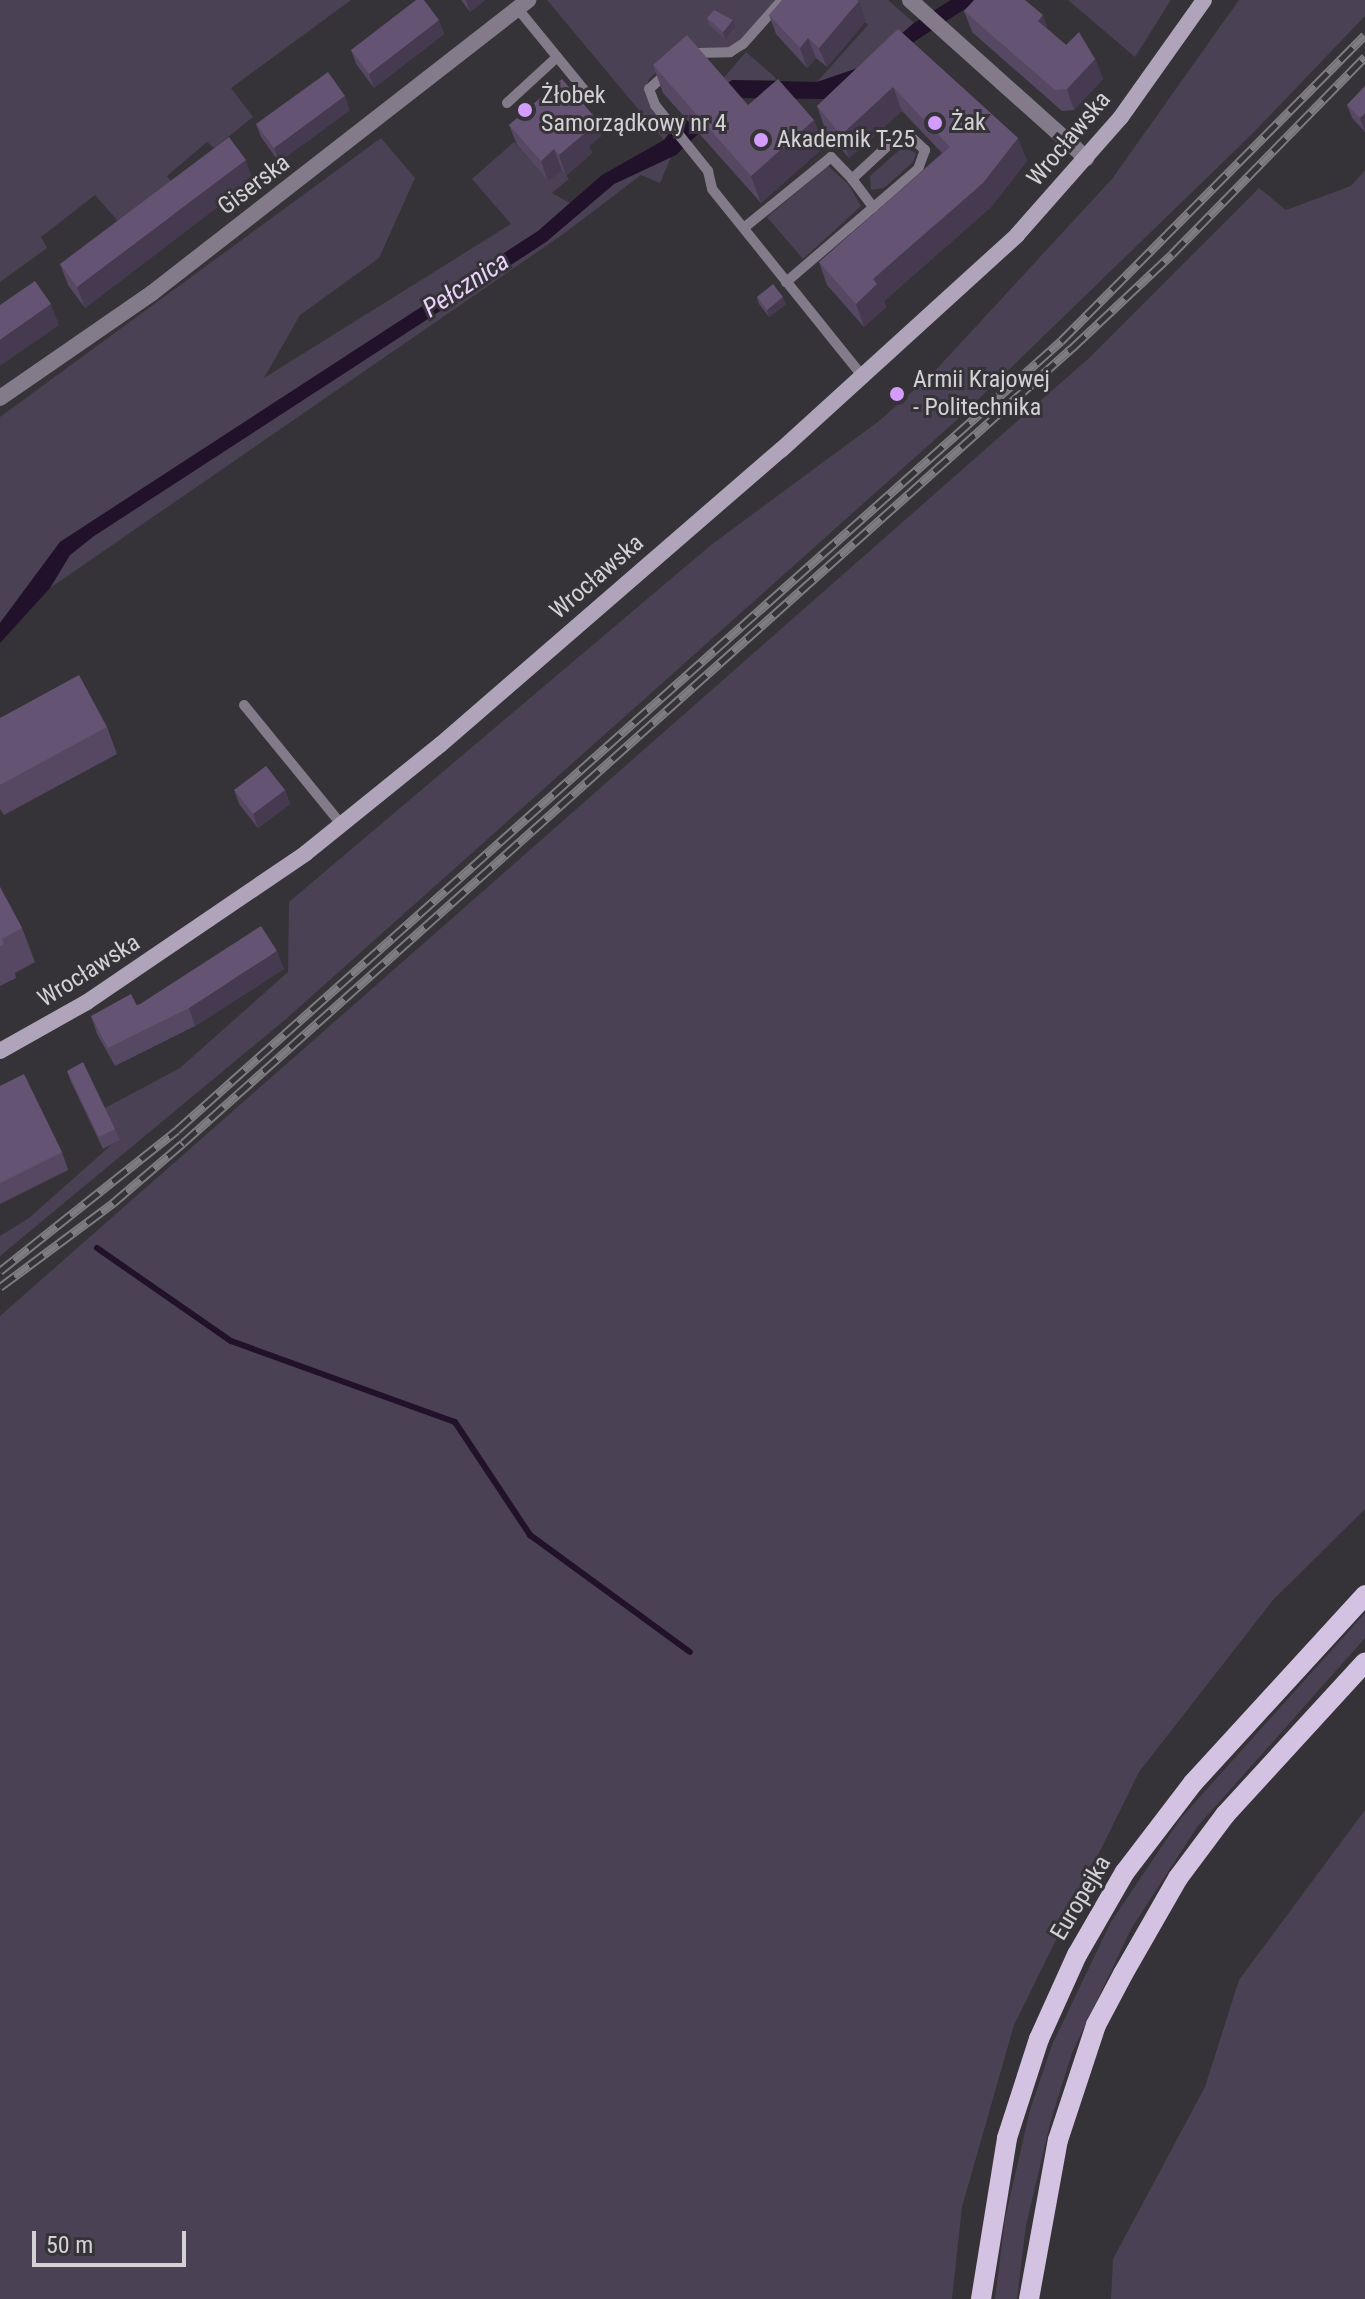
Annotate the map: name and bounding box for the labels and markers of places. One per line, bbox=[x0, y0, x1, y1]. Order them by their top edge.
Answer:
place label: Żłobek Samorządkowy nr 4 bbox=[541, 82, 727, 138]
marker: Żłobek Samorządkowy nr 4 bbox=[516, 101, 534, 119]
place label: Żak bbox=[951, 109, 986, 137]
marker: Żak bbox=[926, 114, 944, 132]
place label: Akademik T-25 bbox=[777, 126, 916, 154]
marker: Akademik T-25 bbox=[752, 131, 770, 149]
place label: Armii Krajowej - Politechnika bbox=[913, 366, 1050, 422]
marker: Armii Krajowej - Politechnika bbox=[888, 385, 906, 403]

